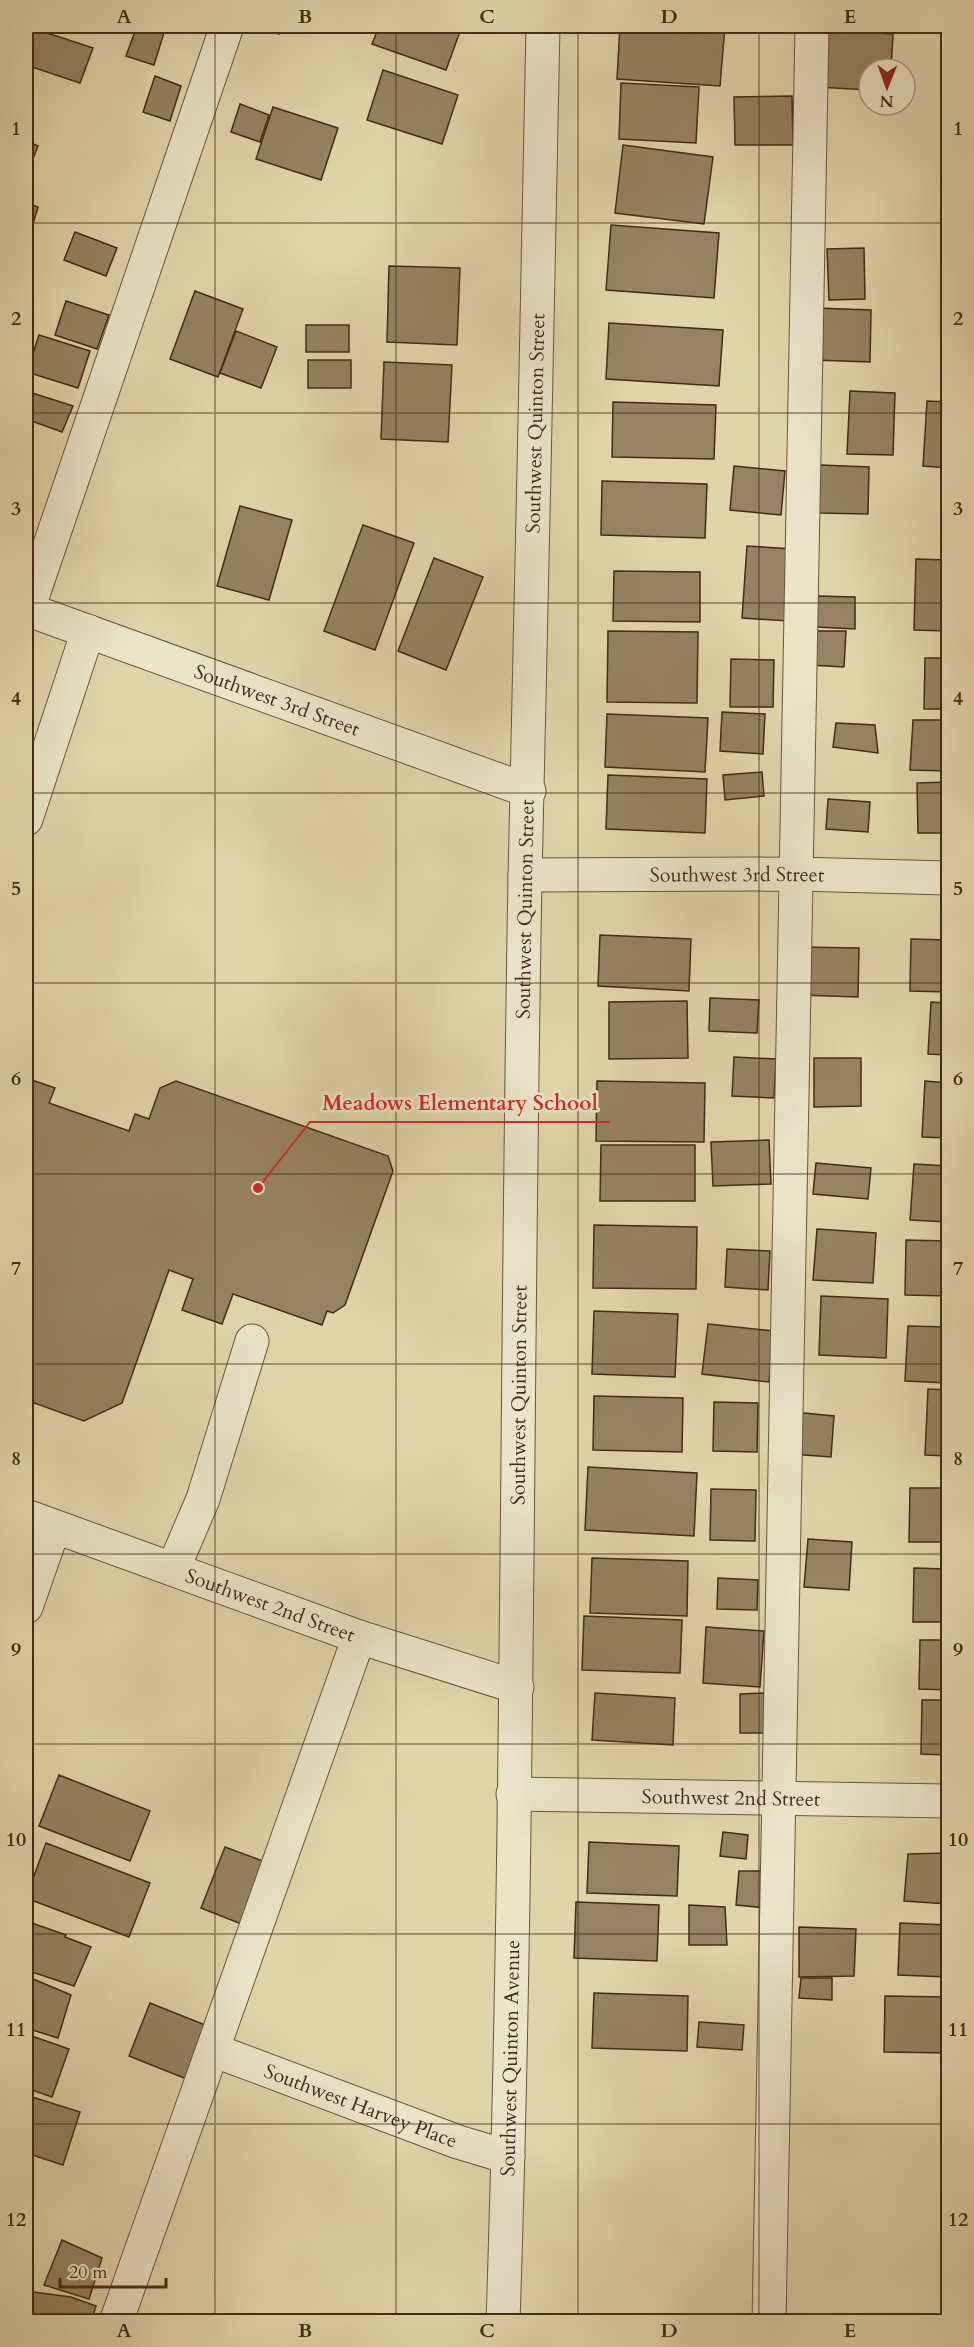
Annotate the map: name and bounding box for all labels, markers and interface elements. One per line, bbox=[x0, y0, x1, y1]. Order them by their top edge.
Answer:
text: A bbox=[116, 3, 132, 30]
text: B bbox=[298, 3, 312, 30]
text: C bbox=[479, 3, 495, 30]
text: D bbox=[660, 3, 678, 30]
text: E bbox=[844, 3, 856, 30]
north arrow bbox=[857, 57, 917, 117]
text: N bbox=[880, 90, 894, 112]
text: 1 bbox=[11, 115, 21, 142]
text: 1 bbox=[953, 115, 963, 142]
text: 2 bbox=[11, 305, 21, 332]
text: 2 bbox=[953, 305, 963, 332]
street label: Southwest Quinton Street bbox=[520, 312, 551, 534]
text: 3 bbox=[11, 495, 21, 522]
text: 3 bbox=[953, 495, 963, 522]
street label: Southwest 3rd Street bbox=[190, 658, 364, 743]
text: 4 bbox=[11, 685, 21, 712]
text: 4 bbox=[953, 685, 963, 712]
street label: Southwest Quinton Street bbox=[510, 798, 541, 1019]
street label: Southwest 3rd Street bbox=[650, 861, 825, 889]
text: 5 bbox=[11, 875, 21, 902]
text: 5 bbox=[953, 875, 963, 902]
text: 6 bbox=[11, 1065, 21, 1092]
text: 6 bbox=[953, 1065, 963, 1092]
callout: Meadows Elementary School bbox=[310, 1083, 610, 1122]
text: Meadows Elementary School bbox=[322, 1089, 598, 1118]
text: 7 bbox=[11, 1255, 21, 1282]
text: 7 bbox=[953, 1255, 963, 1282]
street label: Southwest Quinton Street bbox=[505, 1284, 534, 1505]
text: 8 bbox=[11, 1445, 21, 1472]
text: 8 bbox=[953, 1445, 963, 1472]
street label: Southwest 2nd Street bbox=[182, 1562, 359, 1649]
text: 9 bbox=[11, 1636, 21, 1663]
text: 9 bbox=[953, 1636, 963, 1663]
street label: Southwest 2nd Street bbox=[642, 1783, 821, 1813]
text: 10 bbox=[6, 1826, 26, 1853]
text: 10 bbox=[948, 1826, 968, 1853]
street label: Southwest Quinton Avenue bbox=[494, 1940, 526, 2177]
text: 11 bbox=[6, 2016, 26, 2043]
text: 11 bbox=[948, 2016, 968, 2043]
street label: Southwest Harvey Place bbox=[260, 2057, 461, 2155]
text: 12 bbox=[6, 2206, 26, 2233]
text: 12 bbox=[948, 2206, 968, 2233]
scale bar bbox=[60, 2251, 166, 2289]
text: 20 m bbox=[69, 2260, 108, 2285]
text: A bbox=[116, 2317, 132, 2344]
text: B bbox=[298, 2317, 312, 2344]
text: C bbox=[479, 2317, 495, 2344]
text: D bbox=[660, 2317, 678, 2344]
text: E bbox=[844, 2317, 856, 2344]

